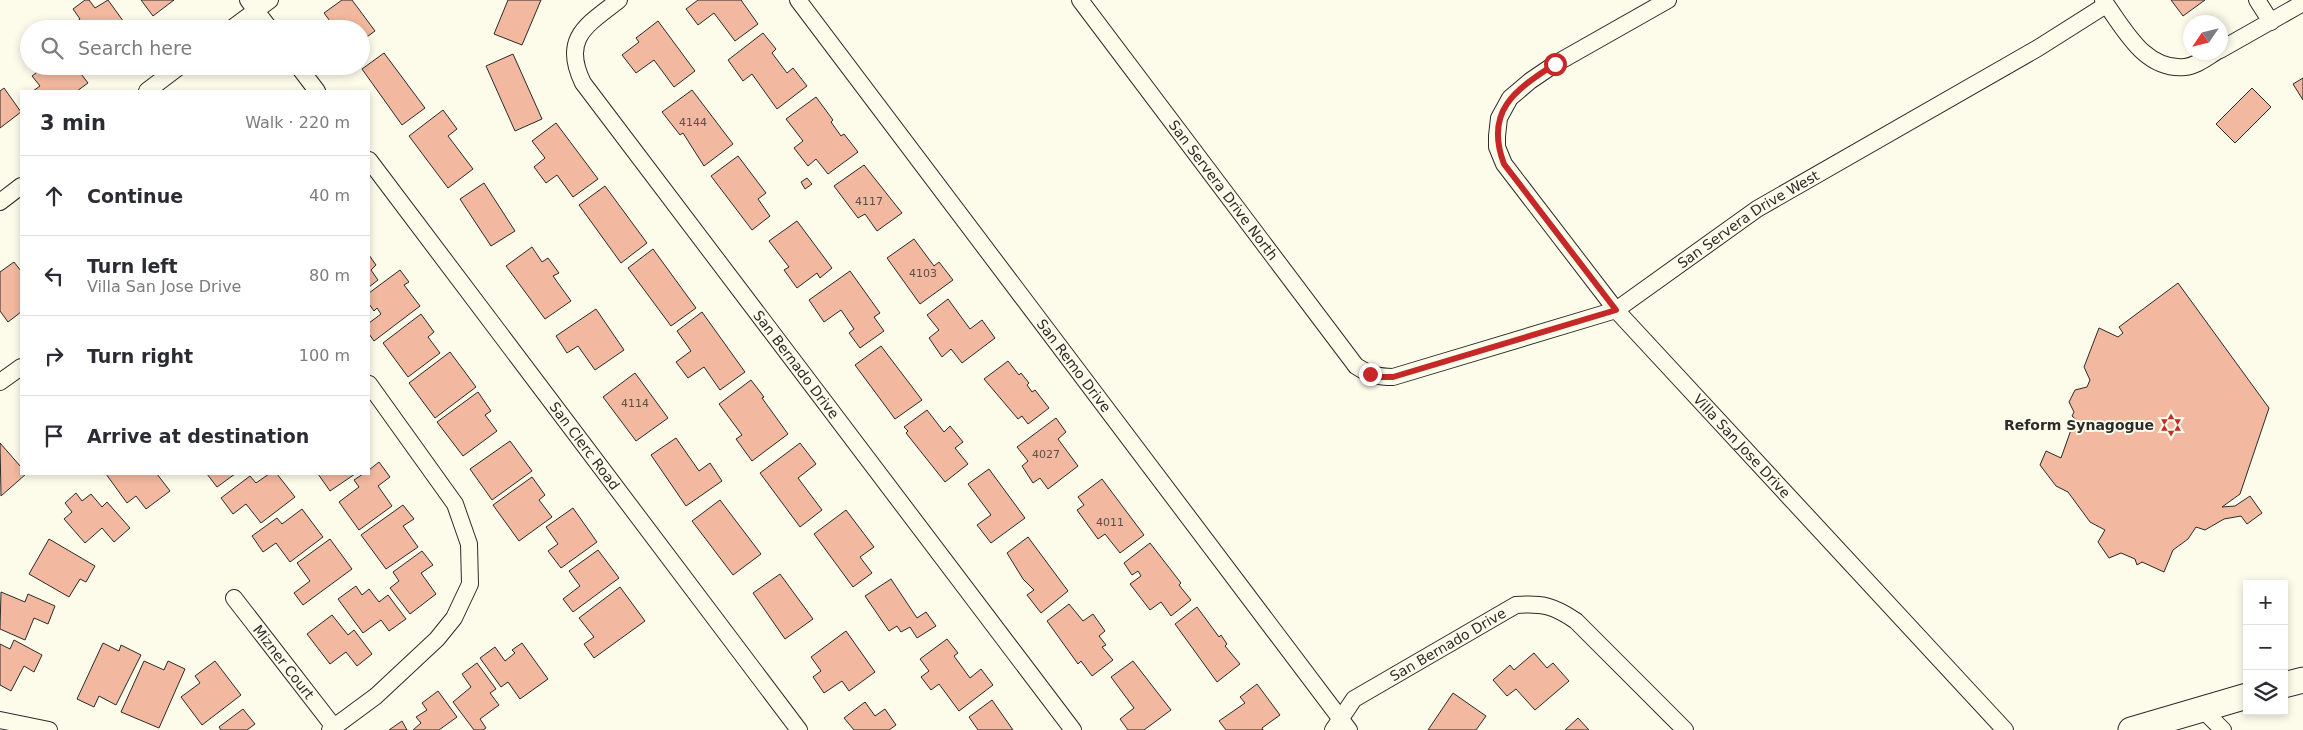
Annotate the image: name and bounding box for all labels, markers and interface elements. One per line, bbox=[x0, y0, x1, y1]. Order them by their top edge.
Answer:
north arrow bbox=[2183, 15, 2228, 60]
search box bbox=[20, 20, 370, 75]
icon: search bbox=[38, 34, 66, 62]
text: Search here bbox=[78, 37, 192, 59]
route start bbox=[1544, 53, 1567, 76]
text: 3 min bbox=[40, 111, 106, 135]
text: Walk · 220 m bbox=[245, 113, 350, 132]
house number: 4144 bbox=[679, 116, 707, 129]
street label: San Servera Drive North bbox=[1165, 117, 1281, 263]
street label: San Servera Drive West bbox=[1674, 167, 1822, 271]
icon: ahead bbox=[40, 182, 68, 210]
text: Continue bbox=[87, 185, 183, 207]
text: 40 m bbox=[309, 186, 350, 205]
house number: 4117 bbox=[855, 195, 883, 208]
text: Turn left bbox=[87, 255, 178, 277]
icon: left bbox=[40, 262, 68, 290]
text: 80 m bbox=[309, 266, 350, 285]
house number: 4103 bbox=[909, 267, 937, 280]
text: Villa San Jose Drive bbox=[87, 277, 241, 296]
street label: San Bernado Drive bbox=[750, 307, 842, 422]
street label: San Remo Drive bbox=[1034, 316, 1114, 415]
icon: right bbox=[40, 342, 68, 370]
text: Turn right bbox=[87, 345, 193, 367]
text: 100 m bbox=[299, 346, 350, 365]
route end bbox=[1359, 363, 1382, 386]
street label: Villa San Jose Drive bbox=[1690, 391, 1794, 501]
house number: 4114 bbox=[621, 397, 649, 410]
street label: San Clerc Road bbox=[546, 399, 623, 493]
synagogue icon: Reform Synagogue bbox=[2158, 412, 2184, 438]
place label: Reform Synagogue bbox=[2004, 417, 2154, 433]
icon: arrive bbox=[40, 422, 68, 450]
text: Arrive at destination bbox=[87, 425, 309, 447]
house number: 4027 bbox=[1032, 448, 1060, 461]
house number: 4011 bbox=[1096, 516, 1124, 529]
map controls bbox=[2243, 580, 2288, 715]
button: + bbox=[2243, 580, 2288, 625]
street label: San Bernado Drive bbox=[1387, 605, 1509, 684]
street label: Mizner Court bbox=[250, 622, 318, 703]
button: − bbox=[2243, 625, 2288, 670]
button: layers bbox=[2243, 670, 2288, 715]

